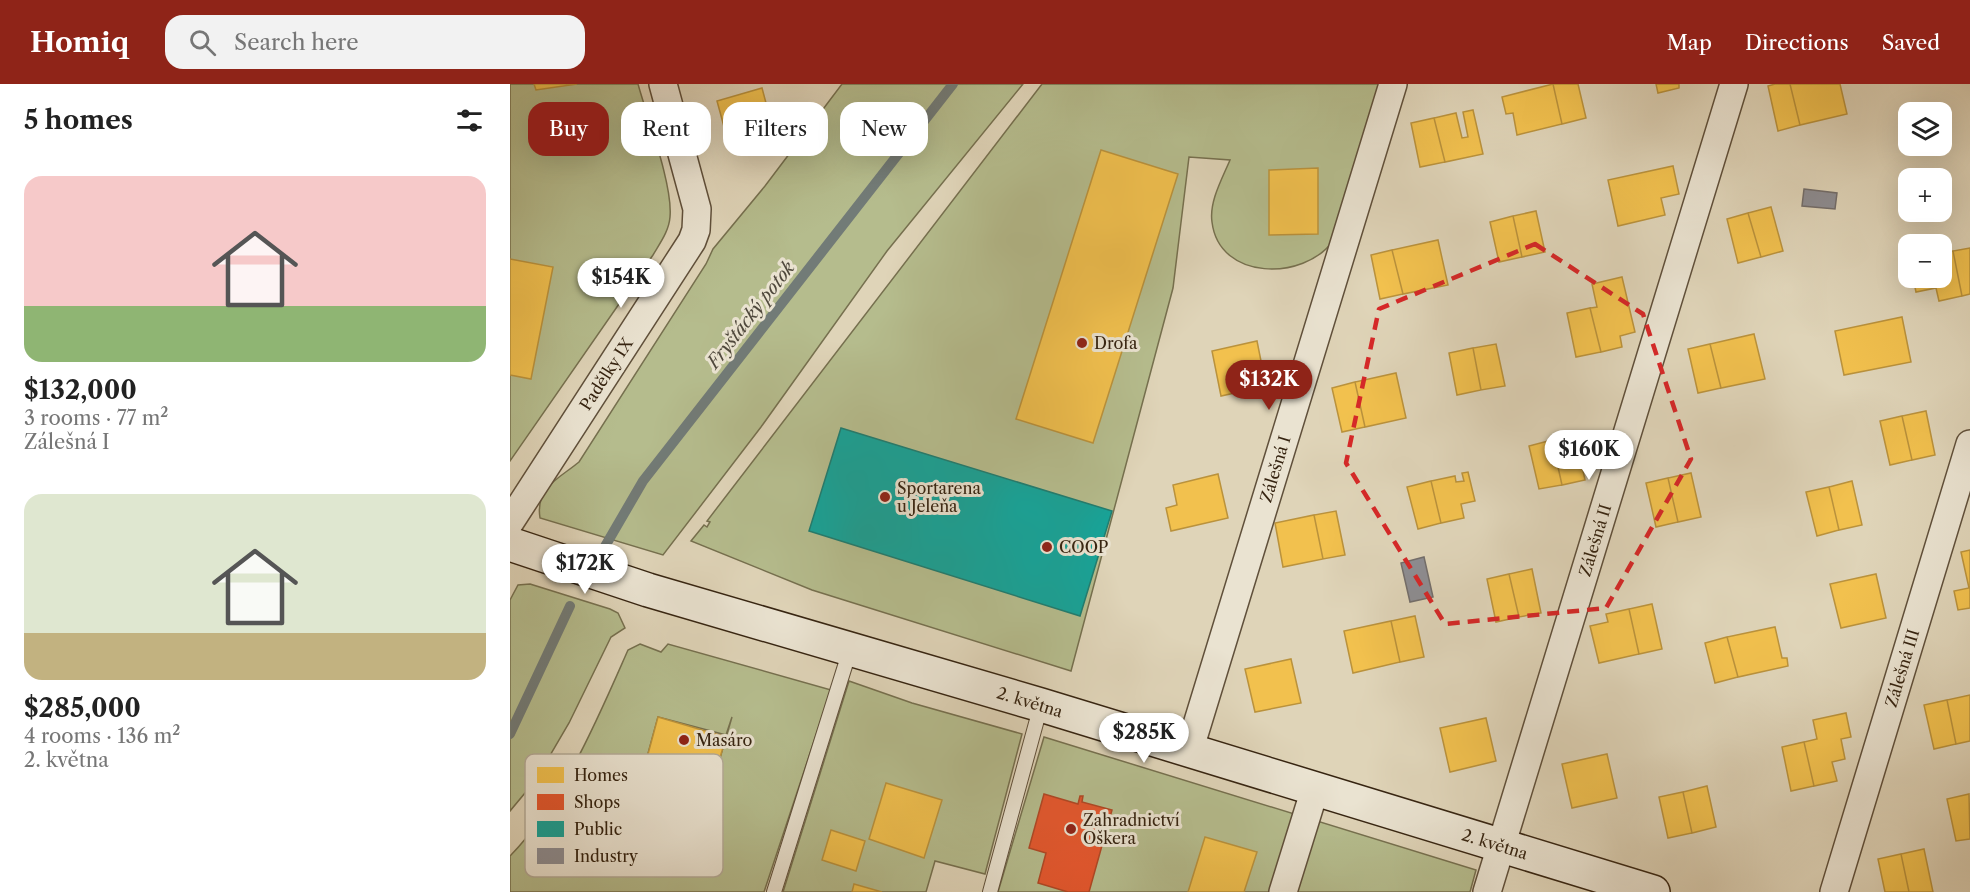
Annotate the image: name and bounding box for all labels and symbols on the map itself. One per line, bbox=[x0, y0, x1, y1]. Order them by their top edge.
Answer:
water label: Fryštácký potok bbox=[701, 257, 800, 374]
pin: $154K bbox=[579, 258, 663, 309]
place label: Drofa bbox=[1094, 333, 1138, 353]
street label: Padělky IX bbox=[575, 334, 637, 414]
marker: Drofa bbox=[1075, 336, 1089, 350]
pin: $132K bbox=[1227, 360, 1311, 411]
pin: $160K bbox=[1547, 430, 1631, 481]
street label: Zálešná I bbox=[1255, 433, 1295, 505]
place label: Sportarena u Jeleňa bbox=[897, 478, 982, 516]
marker: Sportarena u Jeleňa bbox=[878, 490, 892, 504]
street label: Zálešná II bbox=[1575, 501, 1615, 579]
place label: COOP bbox=[1059, 537, 1109, 557]
marker: COOP bbox=[1040, 540, 1054, 554]
pin: $172K bbox=[543, 544, 627, 595]
street label: Zálešná III bbox=[1881, 627, 1923, 709]
street label: 2. května bbox=[995, 683, 1066, 722]
pin: $285K bbox=[1102, 713, 1186, 764]
place label: Masáro bbox=[696, 730, 752, 750]
marker: Masáro bbox=[677, 733, 691, 747]
legend bbox=[525, 754, 723, 877]
text: Homes bbox=[574, 765, 628, 785]
text: Shops bbox=[574, 792, 620, 812]
place label: Zahradnictví Oškera bbox=[1083, 810, 1180, 848]
text: Public bbox=[574, 819, 622, 839]
marker: Zahradnictví Oškera bbox=[1064, 822, 1078, 836]
street label: 2. května bbox=[1460, 825, 1531, 864]
text: Industry bbox=[574, 846, 639, 866]

